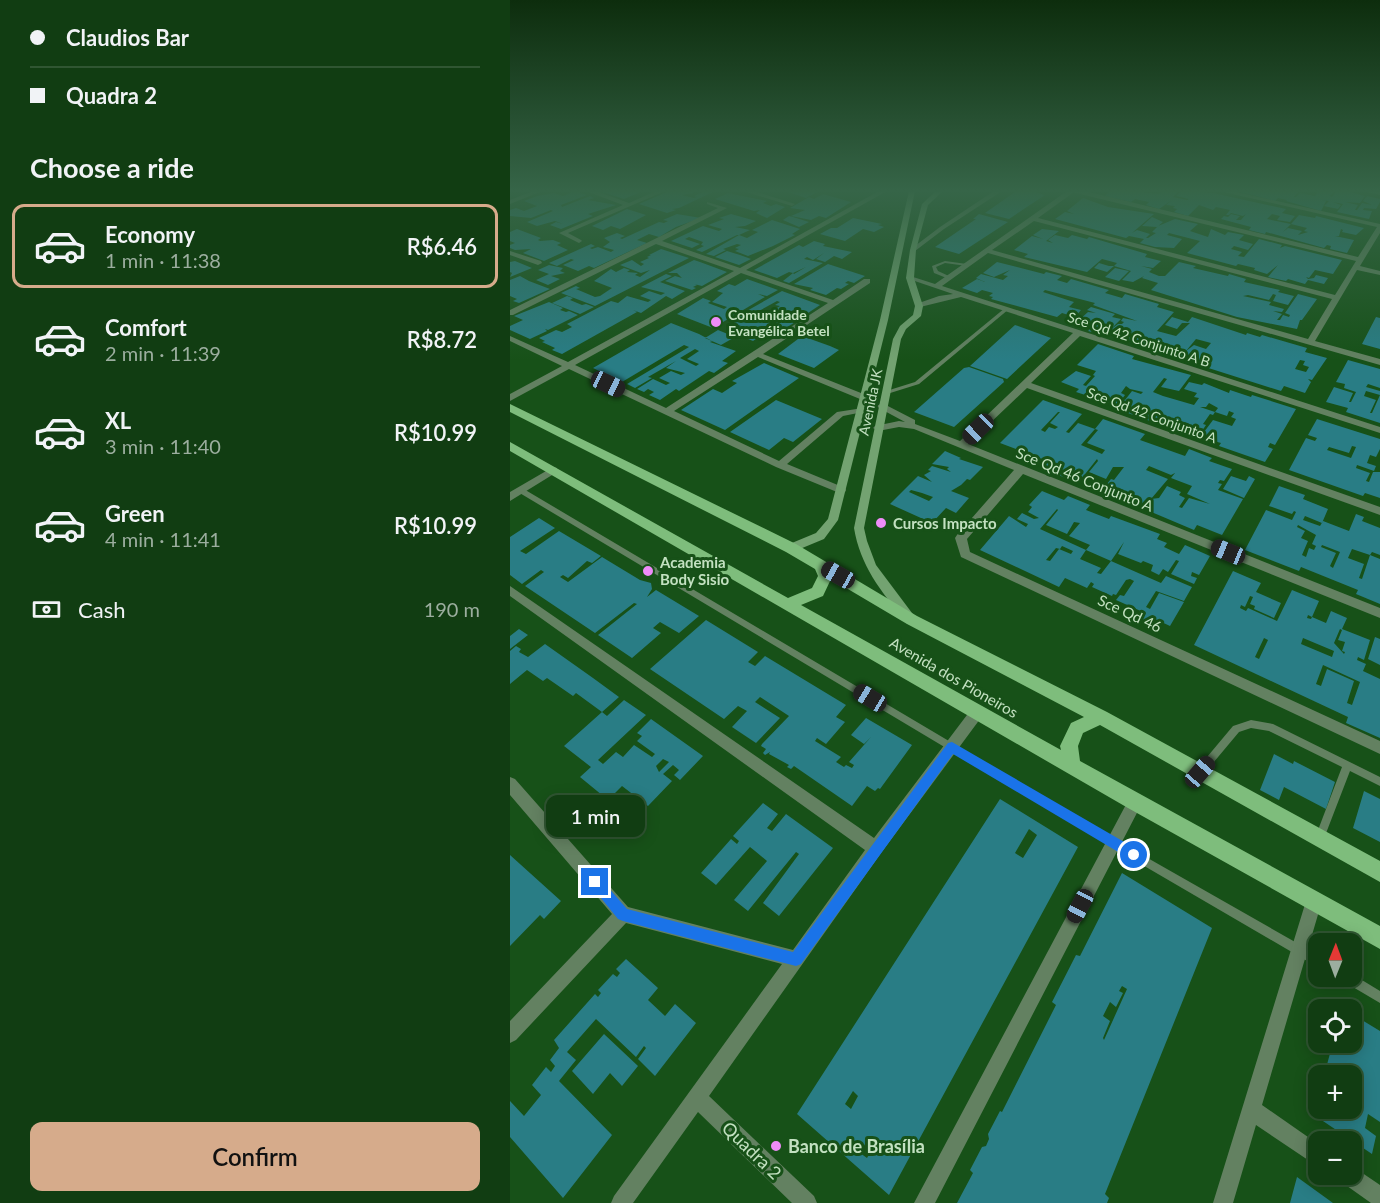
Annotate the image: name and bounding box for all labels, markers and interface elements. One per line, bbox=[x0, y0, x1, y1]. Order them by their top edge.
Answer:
text: Claudios Bar bbox=[66, 24, 189, 51]
text: Quadra 2 bbox=[66, 82, 157, 109]
text: Choose a ride bbox=[30, 151, 194, 184]
icon: car bbox=[33, 219, 87, 273]
text: Economy bbox=[105, 221, 195, 248]
text: R$6.46 bbox=[407, 233, 477, 260]
text: 1 min · 11:38 bbox=[105, 248, 221, 272]
place label: Comunidade Evangélica Betel bbox=[728, 306, 830, 339]
street label: Sce Qd 42 Conjunto A B bbox=[1066, 308, 1212, 370]
icon: car bbox=[33, 312, 87, 366]
text: Comfort bbox=[105, 314, 187, 341]
marker: Comunidade Evangélica Betel bbox=[709, 315, 723, 329]
text: R$8.72 bbox=[407, 326, 477, 353]
text: 2 min · 11:39 bbox=[105, 341, 221, 365]
street label: Avenida JK bbox=[855, 366, 885, 437]
car bbox=[588, 368, 628, 400]
street label: Sce Qd 42 Conjunto A bbox=[1085, 384, 1220, 447]
icon: car bbox=[33, 405, 87, 459]
text: XL bbox=[105, 407, 131, 434]
car bbox=[959, 410, 997, 448]
text: R$10.99 bbox=[394, 419, 477, 446]
text: 3 min · 11:40 bbox=[105, 434, 221, 458]
street label: Sce Qd 46 Conjunto A bbox=[1014, 443, 1157, 515]
icon: car bbox=[33, 498, 87, 552]
text: Green bbox=[105, 500, 165, 527]
text: R$10.99 bbox=[394, 512, 477, 539]
place label: Cursos Impacto bbox=[893, 514, 997, 532]
marker: Cursos Impacto bbox=[874, 516, 888, 530]
text: 4 min · 11:41 bbox=[105, 527, 221, 551]
car bbox=[1208, 537, 1248, 567]
place label: Academia Body Sisio bbox=[659, 553, 729, 588]
car bbox=[818, 558, 858, 592]
marker: Academia Body Sisio bbox=[641, 564, 655, 578]
street label: Sce Qd 46 bbox=[1095, 590, 1165, 636]
icon: cash bbox=[30, 593, 63, 626]
text: Cash bbox=[78, 596, 125, 623]
text: 190 m bbox=[424, 597, 480, 621]
street label: Avenida dos Pioneiros bbox=[887, 633, 1021, 721]
car bbox=[850, 681, 890, 715]
car bbox=[1181, 753, 1219, 791]
callout: 1 min bbox=[546, 795, 644, 837]
text: 1 min bbox=[571, 804, 620, 828]
route start bbox=[1120, 841, 1147, 868]
route end bbox=[581, 868, 608, 895]
car bbox=[1064, 886, 1096, 926]
north arrow bbox=[1308, 933, 1362, 987]
map controls bbox=[1308, 933, 1362, 1185]
button: locate bbox=[1308, 999, 1362, 1053]
button: + bbox=[1308, 1065, 1362, 1119]
street label: Quadra 2 bbox=[718, 1116, 786, 1184]
button: Confirm bbox=[30, 1122, 480, 1191]
button: − bbox=[1308, 1131, 1362, 1185]
place label: Banco de Brasília bbox=[788, 1135, 925, 1157]
marker: Banco de Brasília bbox=[769, 1139, 783, 1153]

